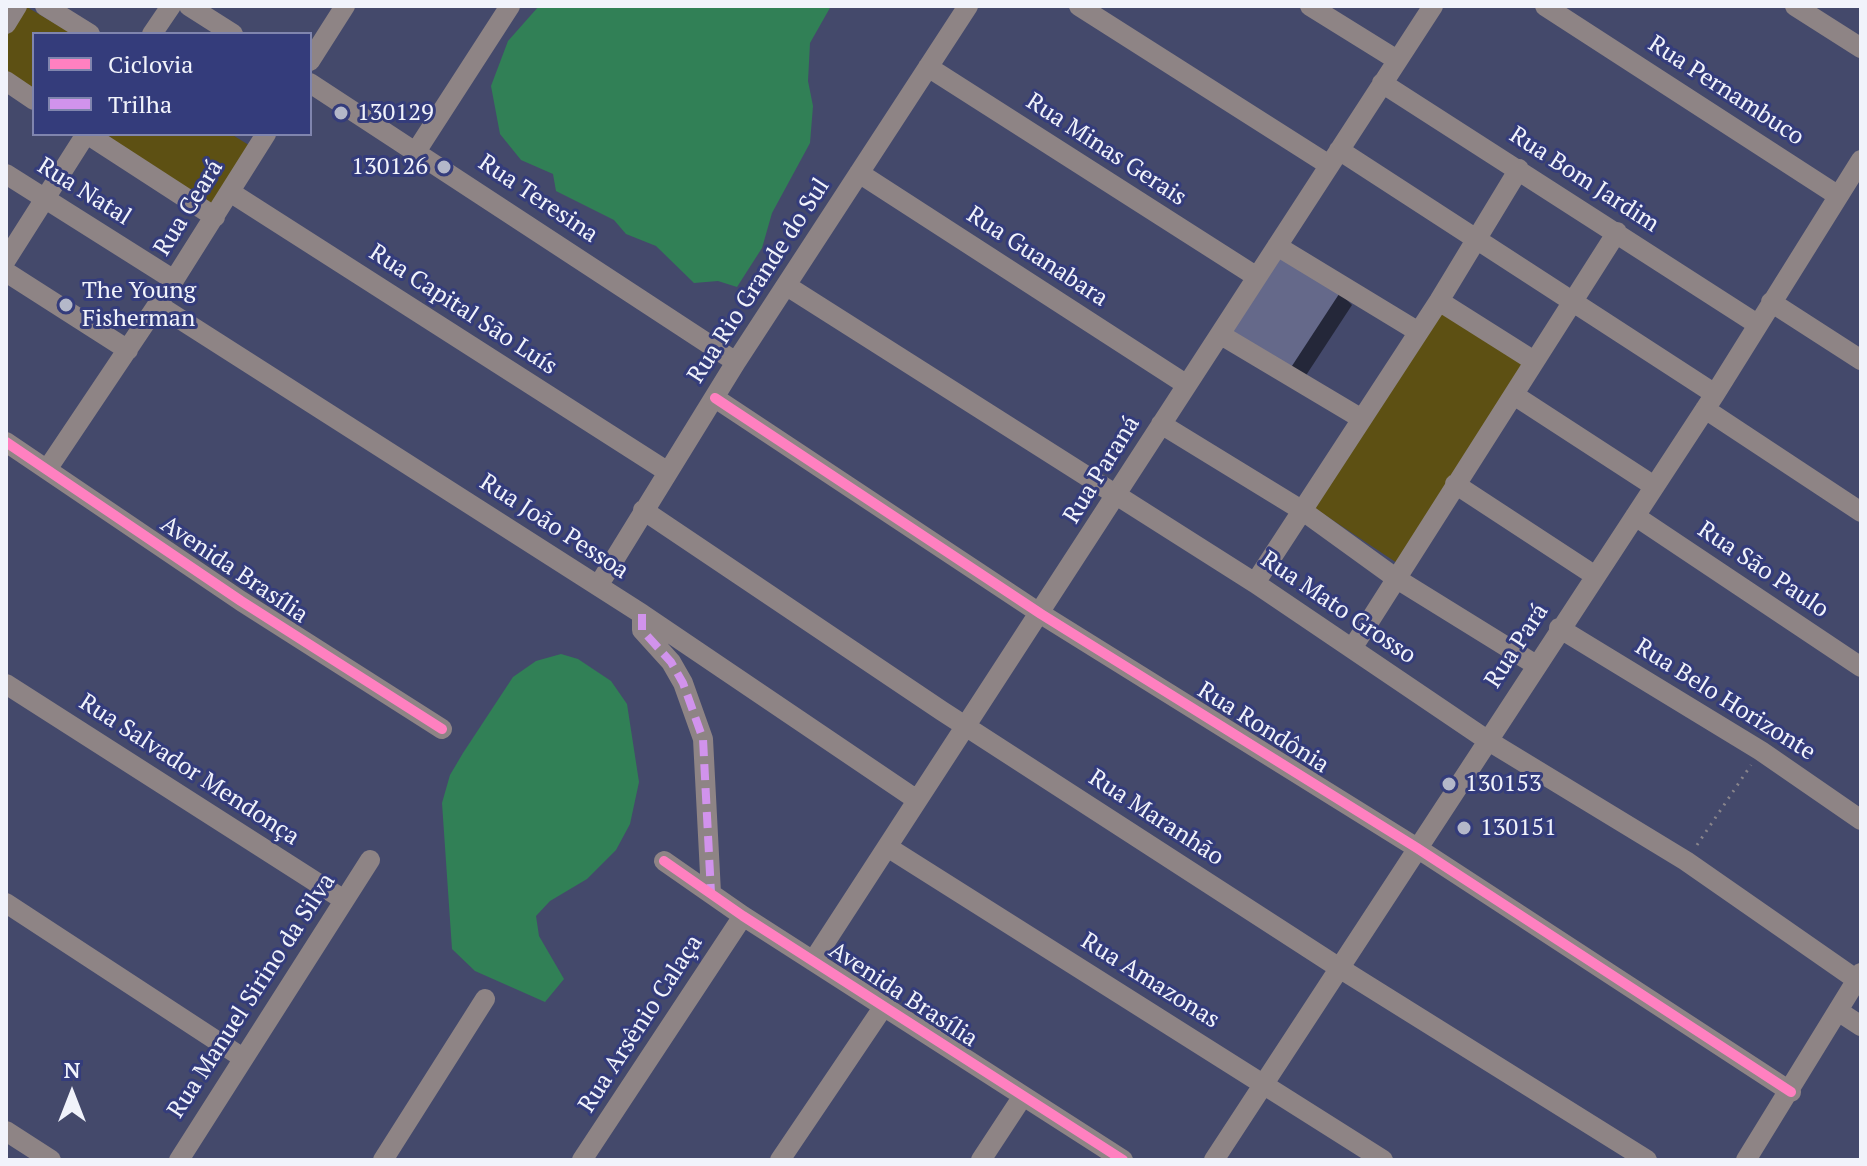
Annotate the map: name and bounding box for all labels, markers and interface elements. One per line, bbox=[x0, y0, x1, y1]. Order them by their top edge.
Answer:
street label: Rua Pernambuco bbox=[1643, 30, 1809, 152]
legend bbox=[32, 32, 312, 136]
text: Ciclovia bbox=[108, 48, 193, 80]
street label: Rua Minas Gerais bbox=[1021, 87, 1191, 213]
text: Trilha bbox=[108, 88, 172, 120]
place label: 130129 bbox=[357, 99, 434, 127]
marker: 130129 bbox=[332, 104, 350, 122]
street label: Rua Bom Jardim bbox=[1504, 121, 1664, 239]
street label: Rua Teresina bbox=[473, 149, 603, 249]
street label: Rua Natal bbox=[32, 152, 136, 232]
place label: 130126 bbox=[351, 153, 428, 181]
street label: Rua Ceará bbox=[148, 155, 230, 261]
marker: 130126 bbox=[435, 158, 453, 176]
street label: Rua Rio Grande do Sul bbox=[682, 173, 836, 389]
street label: Rua Guanabara bbox=[961, 201, 1113, 313]
street label: Rua Capital São Luís bbox=[364, 239, 562, 381]
place label: The Young Fisherman bbox=[82, 277, 196, 333]
marker: The Young Fisherman bbox=[57, 296, 75, 314]
street label: Rua Paraná bbox=[1058, 411, 1146, 529]
street label: Rua João Pessoa bbox=[474, 468, 634, 586]
street label: Avenida Brasília bbox=[155, 510, 313, 630]
street label: Rua São Paulo bbox=[1692, 516, 1834, 624]
street label: Rua Mato Grosso bbox=[1255, 545, 1421, 671]
street label: Rua Pará bbox=[1479, 598, 1555, 694]
street label: Rua Belo Horizonte bbox=[1629, 633, 1821, 767]
street label: Rua Rondônia bbox=[1192, 676, 1334, 780]
street label: Rua Salvador Mendonça bbox=[74, 688, 304, 852]
street label: Rua Maranhão bbox=[1083, 764, 1229, 872]
place label: 130153 bbox=[1465, 770, 1542, 798]
marker: 130153 bbox=[1440, 775, 1458, 793]
place label: 130151 bbox=[1480, 814, 1557, 842]
marker: 130151 bbox=[1455, 819, 1473, 837]
street label: Rua Manuel Sirino da Silva bbox=[162, 868, 342, 1124]
street label: Rua Amazonas bbox=[1075, 927, 1225, 1035]
street label: Rua Arsênio Calaça bbox=[573, 930, 709, 1118]
street label: Avenida Brasília bbox=[823, 936, 983, 1054]
north arrow bbox=[32, 1054, 112, 1134]
text: N bbox=[64, 1055, 80, 1084]

